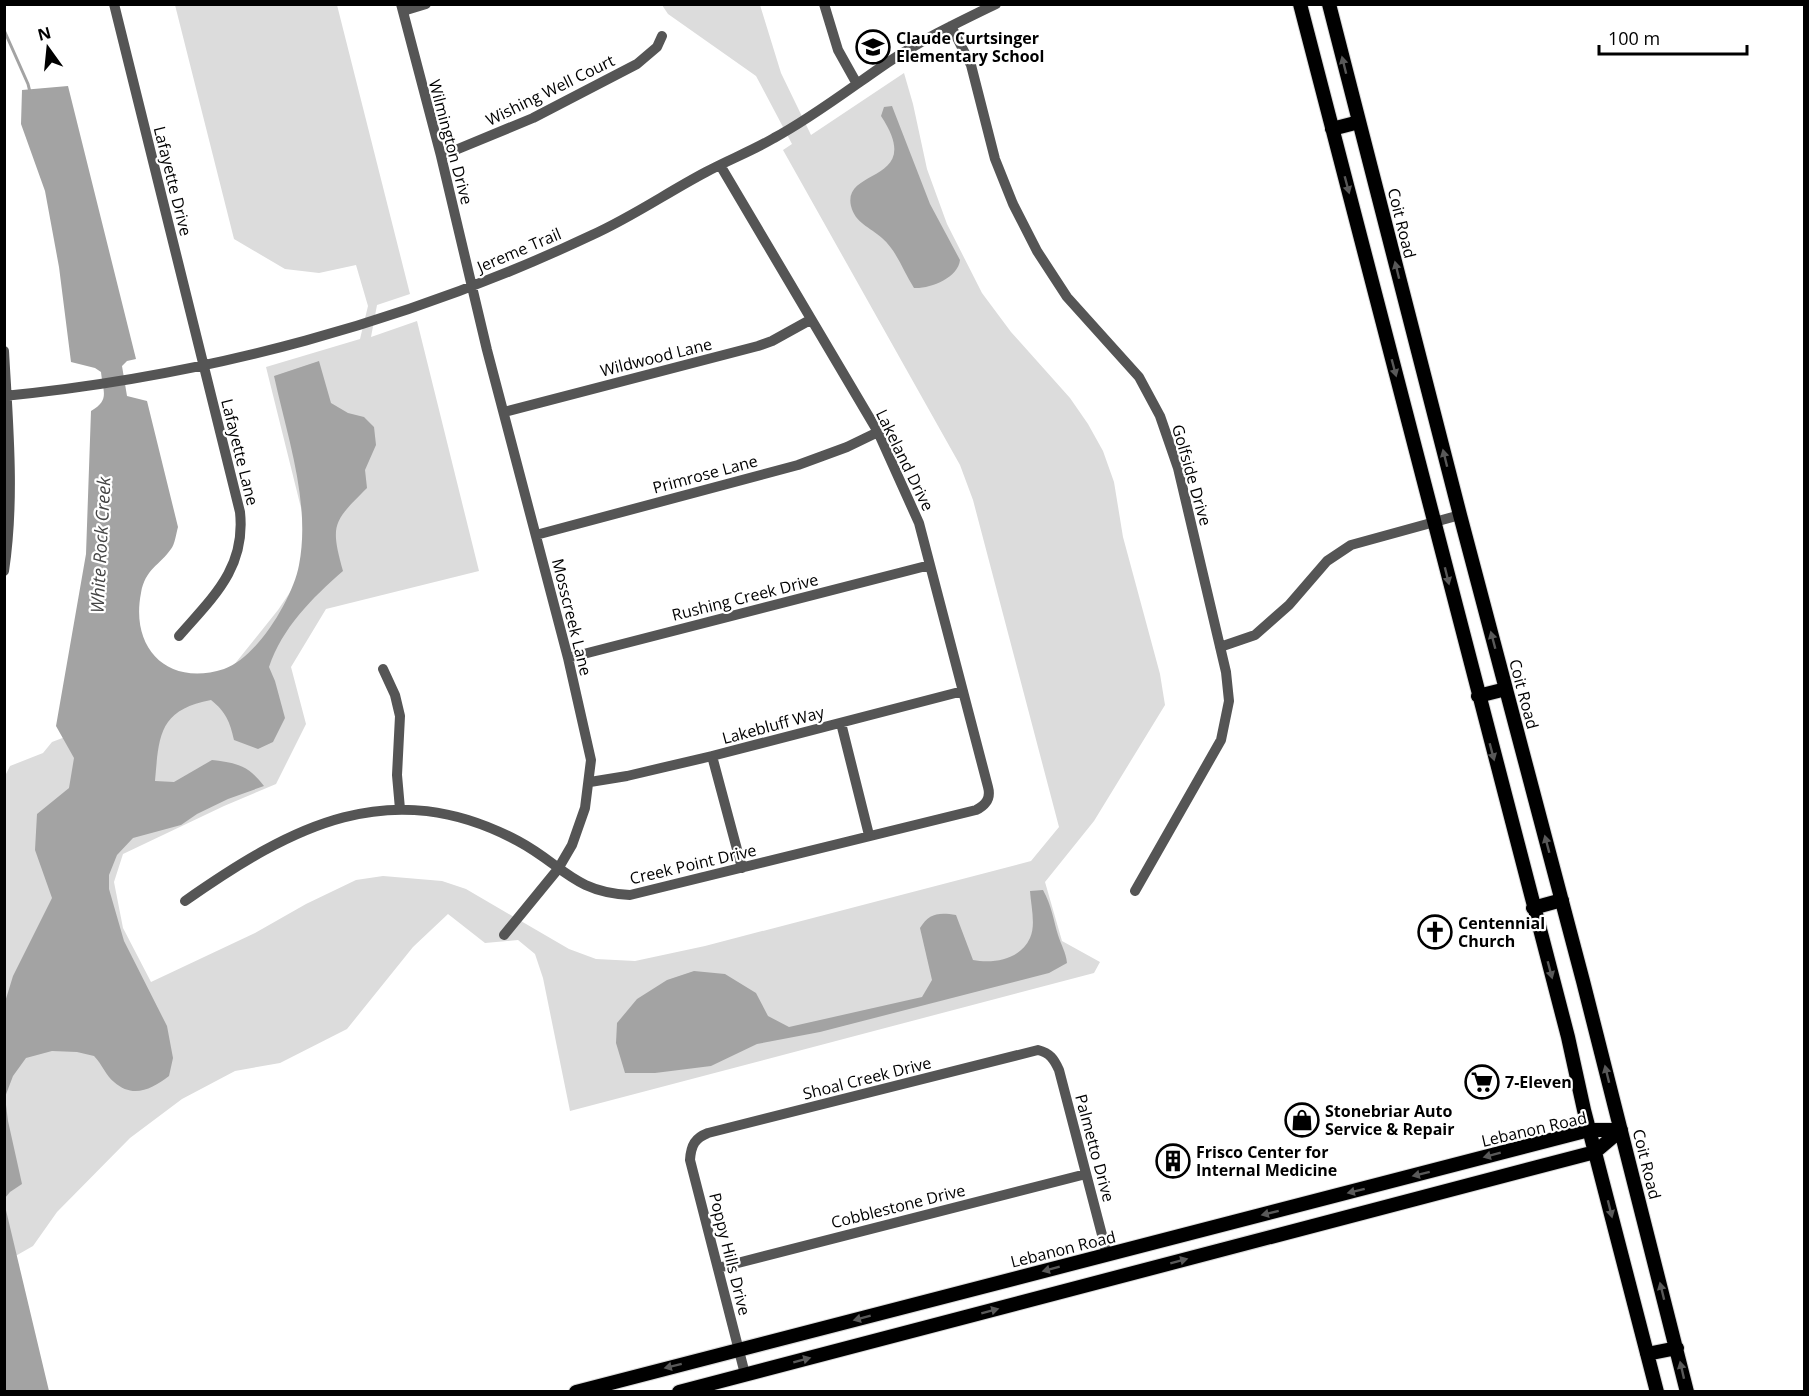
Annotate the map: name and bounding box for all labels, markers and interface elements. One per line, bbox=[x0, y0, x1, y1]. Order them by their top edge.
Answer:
north arrow bbox=[18, 18, 78, 78]
scale bar bbox=[1599, 18, 1748, 56]
text: N bbox=[35, 21, 53, 46]
text: 100 m bbox=[1608, 26, 1660, 50]
place label: Claude Curtsinger Elementary School bbox=[896, 27, 1044, 67]
school or university icon: Claude Curtsinger Elementary School bbox=[855, 29, 891, 65]
street label: Wishing Well Court bbox=[482, 49, 618, 131]
one-way arrow bbox=[1339, 56, 1349, 74]
street label: Wilmington Drive bbox=[424, 77, 478, 207]
street label: Lafayette Drive bbox=[149, 124, 197, 238]
one-way arrow bbox=[1342, 176, 1352, 195]
street label: Coit Road bbox=[1383, 186, 1421, 260]
street label: Jereme Trail bbox=[472, 222, 564, 278]
one-way arrow bbox=[1392, 260, 1401, 278]
street label: Wildwood Lane bbox=[598, 333, 714, 381]
one-way arrow bbox=[1390, 359, 1400, 378]
street label: Lafayette Lane bbox=[216, 396, 264, 508]
street label: Lakeland Drive bbox=[871, 406, 939, 514]
street label: Golfside Drive bbox=[1167, 422, 1217, 528]
street label: Primrose Lane bbox=[650, 449, 760, 499]
one-way arrow bbox=[1440, 449, 1450, 468]
water label: White Rock Creek bbox=[84, 475, 116, 614]
street label: Mosscreek Lane bbox=[547, 556, 597, 678]
one-way arrow bbox=[1443, 567, 1453, 585]
street label: Rushing Creek Drive bbox=[669, 568, 821, 626]
one-way arrow bbox=[1488, 631, 1498, 650]
street label: Coit Road bbox=[1504, 656, 1544, 732]
street label: Lakebluff Way bbox=[720, 701, 827, 749]
one-way arrow bbox=[1488, 743, 1498, 762]
one-way arrow bbox=[1542, 834, 1551, 852]
street label: Creek Point Drive bbox=[628, 839, 758, 889]
place label: Centennial Church bbox=[1458, 912, 1545, 952]
church icon: Centennial Church bbox=[1417, 914, 1453, 950]
one-way arrow bbox=[1545, 961, 1555, 980]
street label: Shoal Creek Drive bbox=[800, 1051, 934, 1105]
supermarket icon: 7-Eleven bbox=[1464, 1064, 1500, 1100]
one-way arrow bbox=[1601, 1065, 1611, 1083]
place label: 7-Eleven bbox=[1505, 1071, 1572, 1093]
street label: Palmetto Drive bbox=[1070, 1092, 1120, 1204]
place label: Stonebriar Auto Service & Repair bbox=[1325, 1100, 1454, 1140]
shop icon: Stonebriar Auto Service & Repair bbox=[1284, 1102, 1320, 1138]
street label: Lebanon Road bbox=[1479, 1106, 1589, 1152]
street label: Coit Road bbox=[1628, 1127, 1666, 1201]
place label: Frisco Center for Internal Medicine bbox=[1196, 1141, 1337, 1181]
building icon: Frisco Center for Internal Medicine bbox=[1155, 1143, 1191, 1179]
one-way arrow bbox=[1483, 1151, 1501, 1161]
one-way arrow bbox=[1412, 1169, 1431, 1179]
street label: Cobblestone Drive bbox=[829, 1179, 967, 1233]
one-way arrow bbox=[1347, 1186, 1365, 1196]
street label: Poppy Hills Drive bbox=[704, 1190, 756, 1318]
one-way arrow bbox=[1605, 1200, 1615, 1218]
one-way arrow bbox=[1260, 1208, 1279, 1218]
street label: Lebanon Road bbox=[1008, 1225, 1118, 1273]
one-way arrow bbox=[1170, 1256, 1188, 1266]
one-way arrow bbox=[1042, 1264, 1060, 1274]
one-way arrow bbox=[1657, 1282, 1667, 1300]
one-way arrow bbox=[981, 1305, 1000, 1315]
one-way arrow bbox=[853, 1313, 871, 1323]
one-way arrow bbox=[792, 1354, 811, 1364]
one-way arrow bbox=[1676, 1360, 1686, 1379]
one-way arrow bbox=[664, 1362, 682, 1372]

